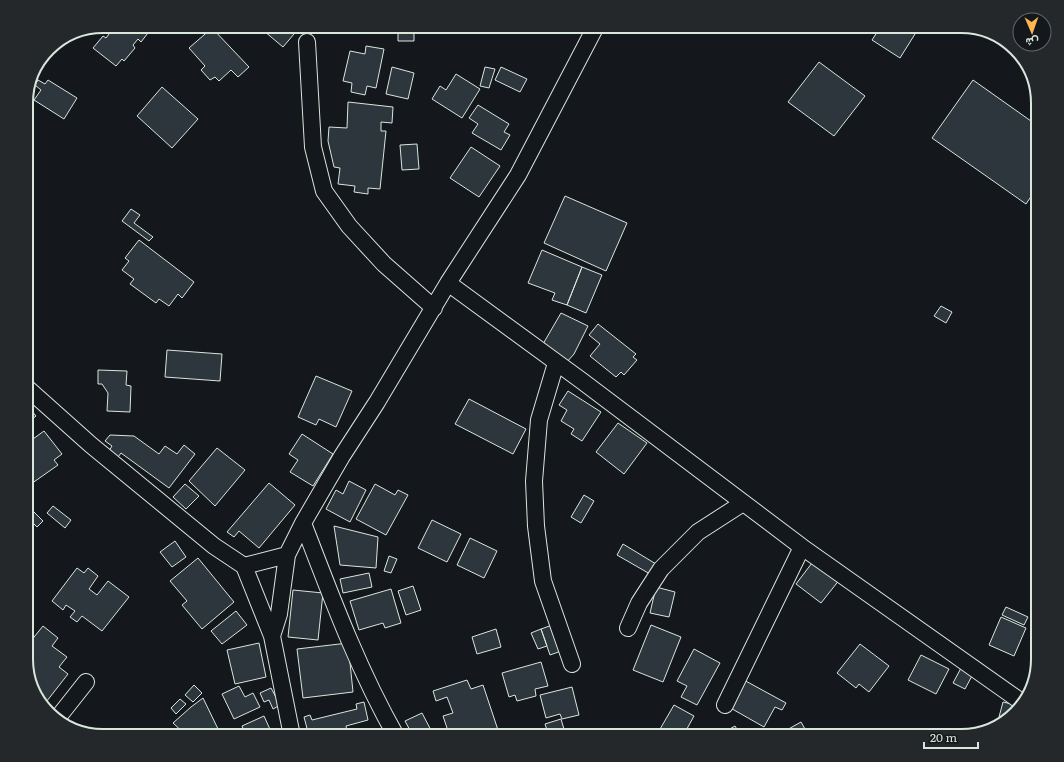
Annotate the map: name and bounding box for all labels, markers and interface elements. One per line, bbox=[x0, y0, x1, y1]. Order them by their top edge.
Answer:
north arrow bbox=[1012, 12, 1052, 52]
text: ش bbox=[1025, 35, 1039, 51]
scale bar bbox=[924, 724, 978, 750]
text: 20 m bbox=[930, 728, 957, 746]

